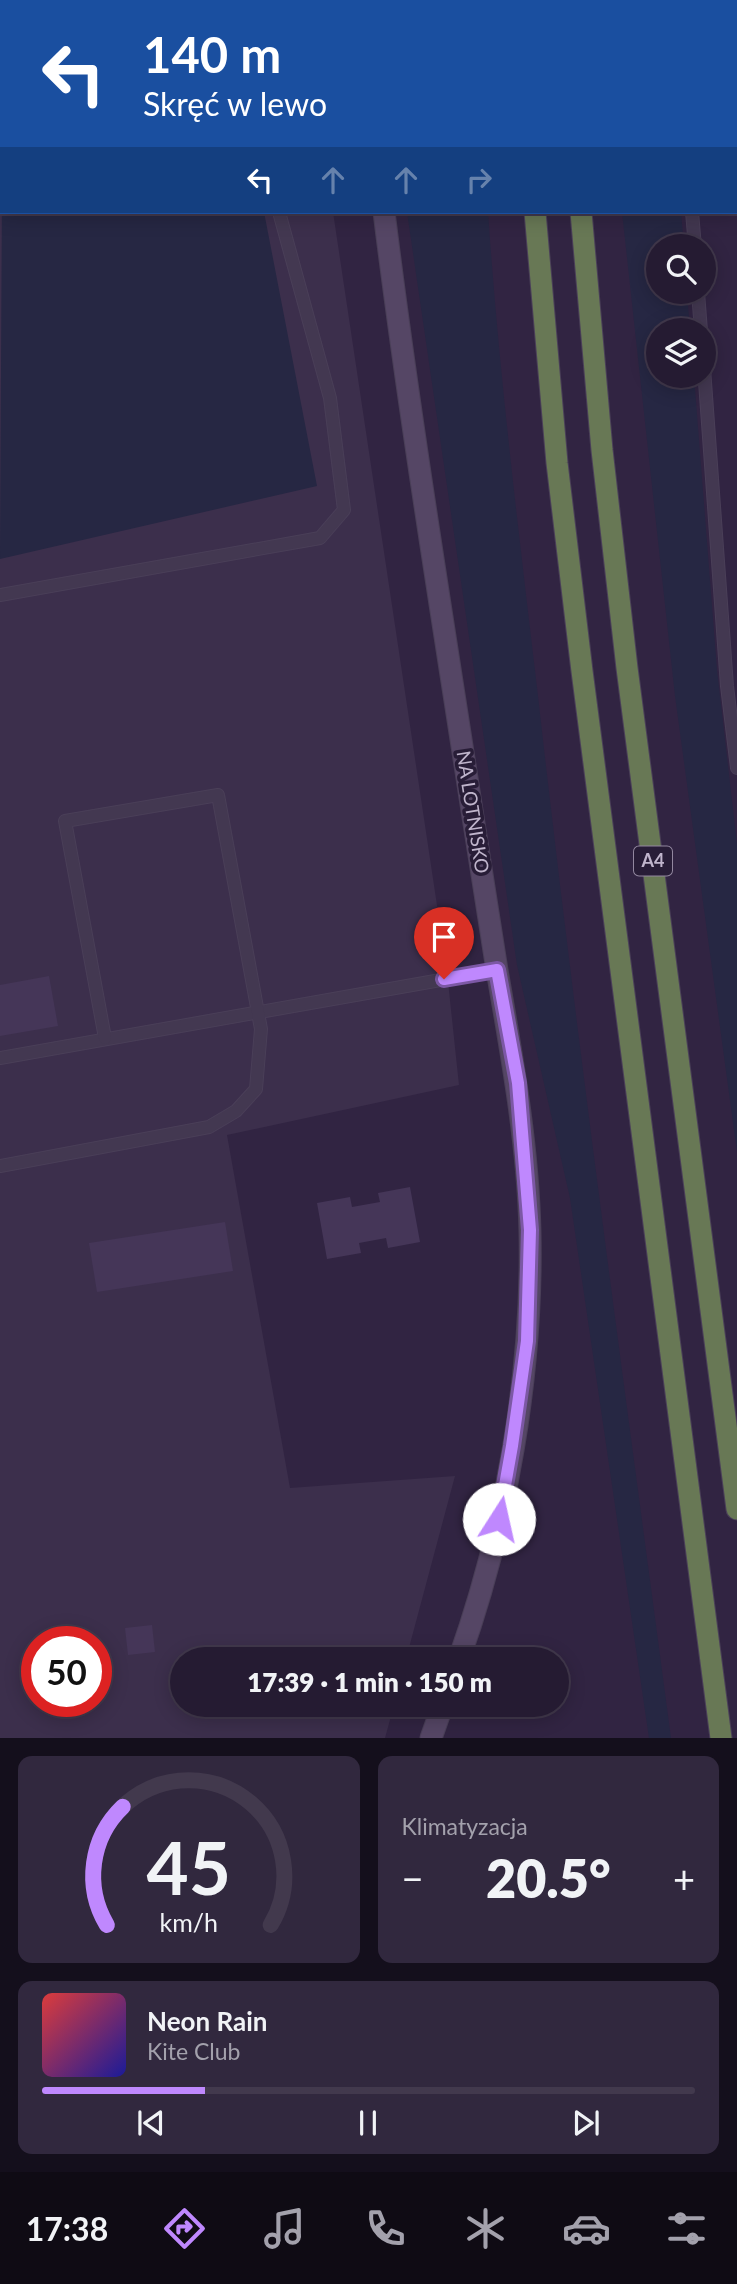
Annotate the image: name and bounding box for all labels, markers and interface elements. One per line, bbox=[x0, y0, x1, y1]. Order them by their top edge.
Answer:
text: 140 m bbox=[143, 25, 281, 83]
icon: left bbox=[28, 28, 119, 119]
text: Skręć w lewo bbox=[143, 84, 327, 123]
icon: left bbox=[241, 161, 279, 199]
icon: ahead bbox=[314, 161, 352, 199]
icon: ahead bbox=[387, 161, 425, 199]
icon: right bbox=[460, 161, 498, 199]
map controls bbox=[646, 234, 716, 388]
button: search bbox=[646, 234, 716, 304]
button: layers bbox=[646, 318, 716, 388]
street label: NA LOTNISKO bbox=[452, 749, 495, 875]
road number: A4 bbox=[634, 846, 672, 876]
pin bbox=[414, 907, 474, 979]
icon: arrive bbox=[425, 918, 463, 956]
position arrow bbox=[462, 1482, 536, 1556]
speed limit sign: 50 bbox=[21, 1626, 112, 1717]
text: 17:39 · 1 min · 150 m bbox=[247, 1666, 492, 1698]
text: Klimatyzacja bbox=[402, 1812, 528, 1840]
text: 45 bbox=[147, 1824, 231, 1912]
text: 20.5° bbox=[486, 1847, 611, 1909]
text: − bbox=[402, 1855, 424, 1901]
text: + bbox=[673, 1855, 695, 1901]
text: km/h bbox=[159, 1907, 218, 1937]
text: Neon Rain bbox=[147, 2005, 267, 2037]
text: Kite Club bbox=[147, 2037, 240, 2065]
icon: previous bbox=[132, 2104, 170, 2142]
icon: pause bbox=[349, 2104, 387, 2142]
icon: next bbox=[567, 2104, 605, 2142]
icon: directions bbox=[160, 2204, 209, 2253]
icon: music bbox=[260, 2204, 309, 2253]
icon: phone bbox=[361, 2204, 410, 2253]
icon: climate bbox=[461, 2204, 510, 2253]
icon: car bbox=[562, 2204, 611, 2253]
icon: filters bbox=[662, 2204, 711, 2253]
text: 17:38 bbox=[26, 2209, 108, 2248]

